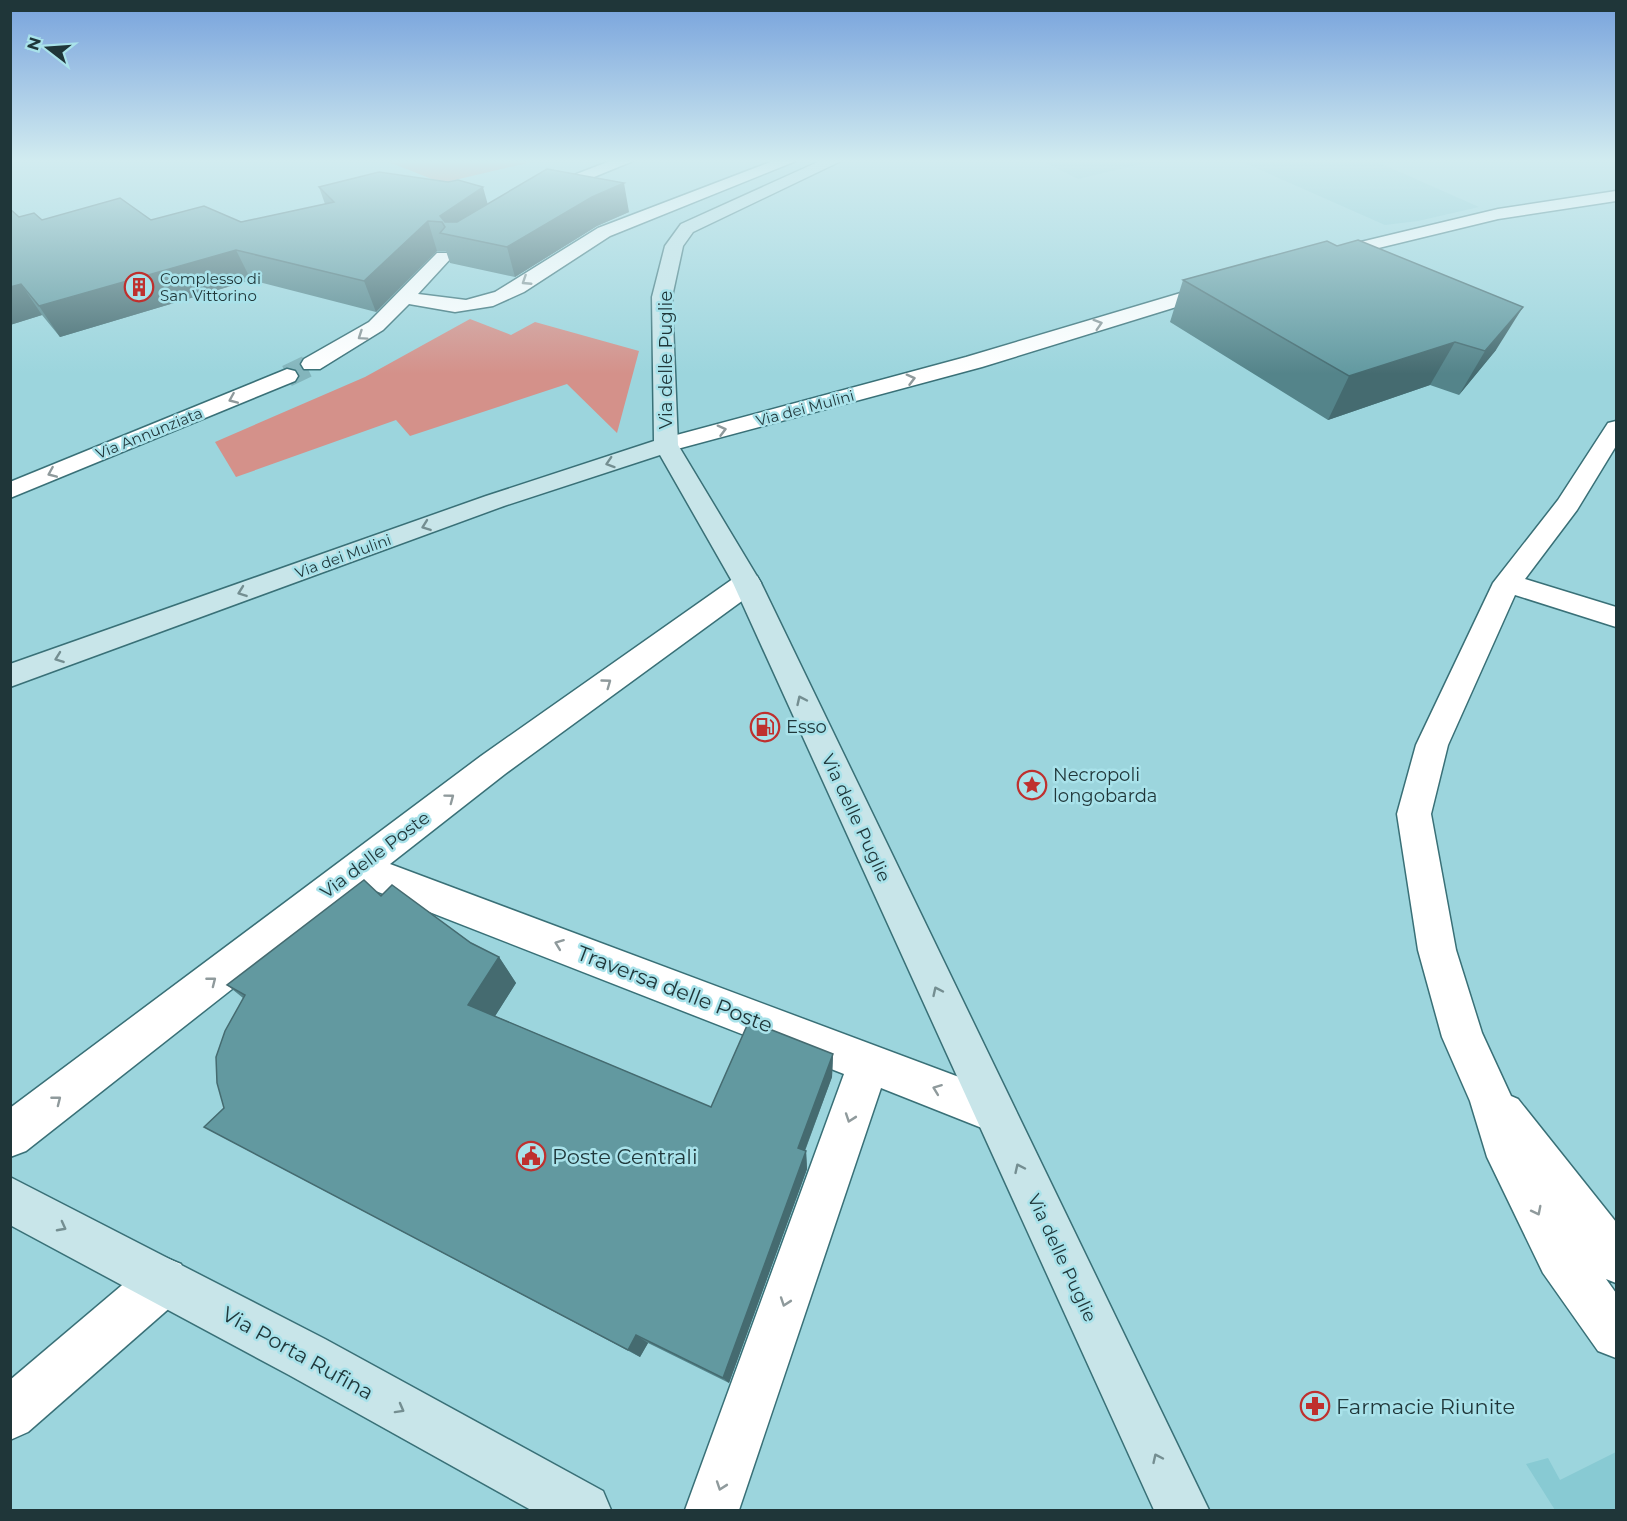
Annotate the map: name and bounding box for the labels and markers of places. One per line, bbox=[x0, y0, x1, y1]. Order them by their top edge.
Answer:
place label: Complesso di San Vittorino bbox=[160, 269, 261, 305]
building icon: Complesso di San Vittorino bbox=[123, 271, 155, 303]
fuel station icon: Esso bbox=[749, 711, 781, 743]
place label: Esso bbox=[786, 716, 827, 738]
place label: Necropoli longobarda bbox=[1053, 764, 1158, 807]
place icon: Necropoli longobarda bbox=[1016, 769, 1048, 801]
public building icon: Poste Centrali bbox=[515, 1140, 547, 1172]
place label: Poste Centrali bbox=[552, 1144, 698, 1169]
pharmacy icon: Farmacie Riunite bbox=[1299, 1390, 1331, 1422]
place label: Farmacie Riunite bbox=[1336, 1394, 1515, 1419]

